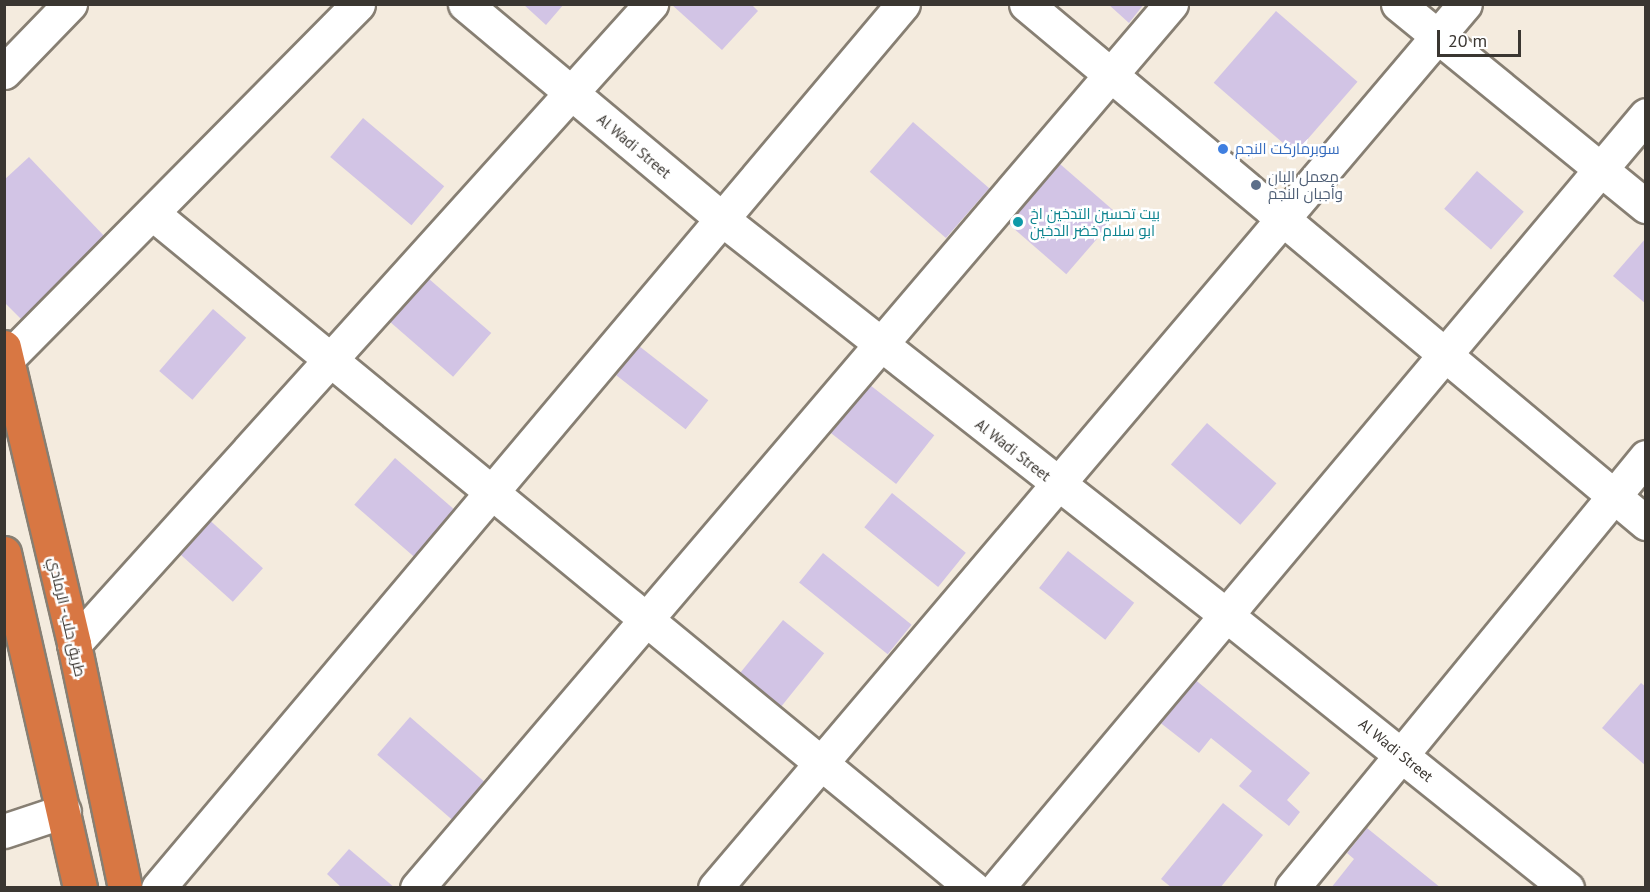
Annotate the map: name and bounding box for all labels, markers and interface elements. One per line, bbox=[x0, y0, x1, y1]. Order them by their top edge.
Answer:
scale bar bbox=[1440, 18, 1524, 56]
text: 20 m bbox=[1448, 29, 1487, 52]
street label: Al Wadi Street bbox=[593, 110, 675, 182]
place label: سوبرماركت النجم bbox=[1235, 140, 1340, 158]
marker: سوبرماركت النجم bbox=[1216, 142, 1230, 156]
place label: معمل البان وأجبان النجم bbox=[1268, 167, 1343, 202]
marker: معمل البان وأجبان النجم bbox=[1249, 178, 1263, 192]
place label: بيت تحسين التدخين اخ ابو سلام خضر الدخين bbox=[1030, 204, 1160, 239]
marker: بيت تحسين التدخين اخ ابو سلام خضر الدخين bbox=[1011, 215, 1025, 229]
street label: Al Wadi Street bbox=[972, 415, 1054, 485]
street label: طريق حلب - الرمادي bbox=[44, 554, 90, 680]
street label: Al Wadi Street bbox=[1355, 714, 1437, 786]

